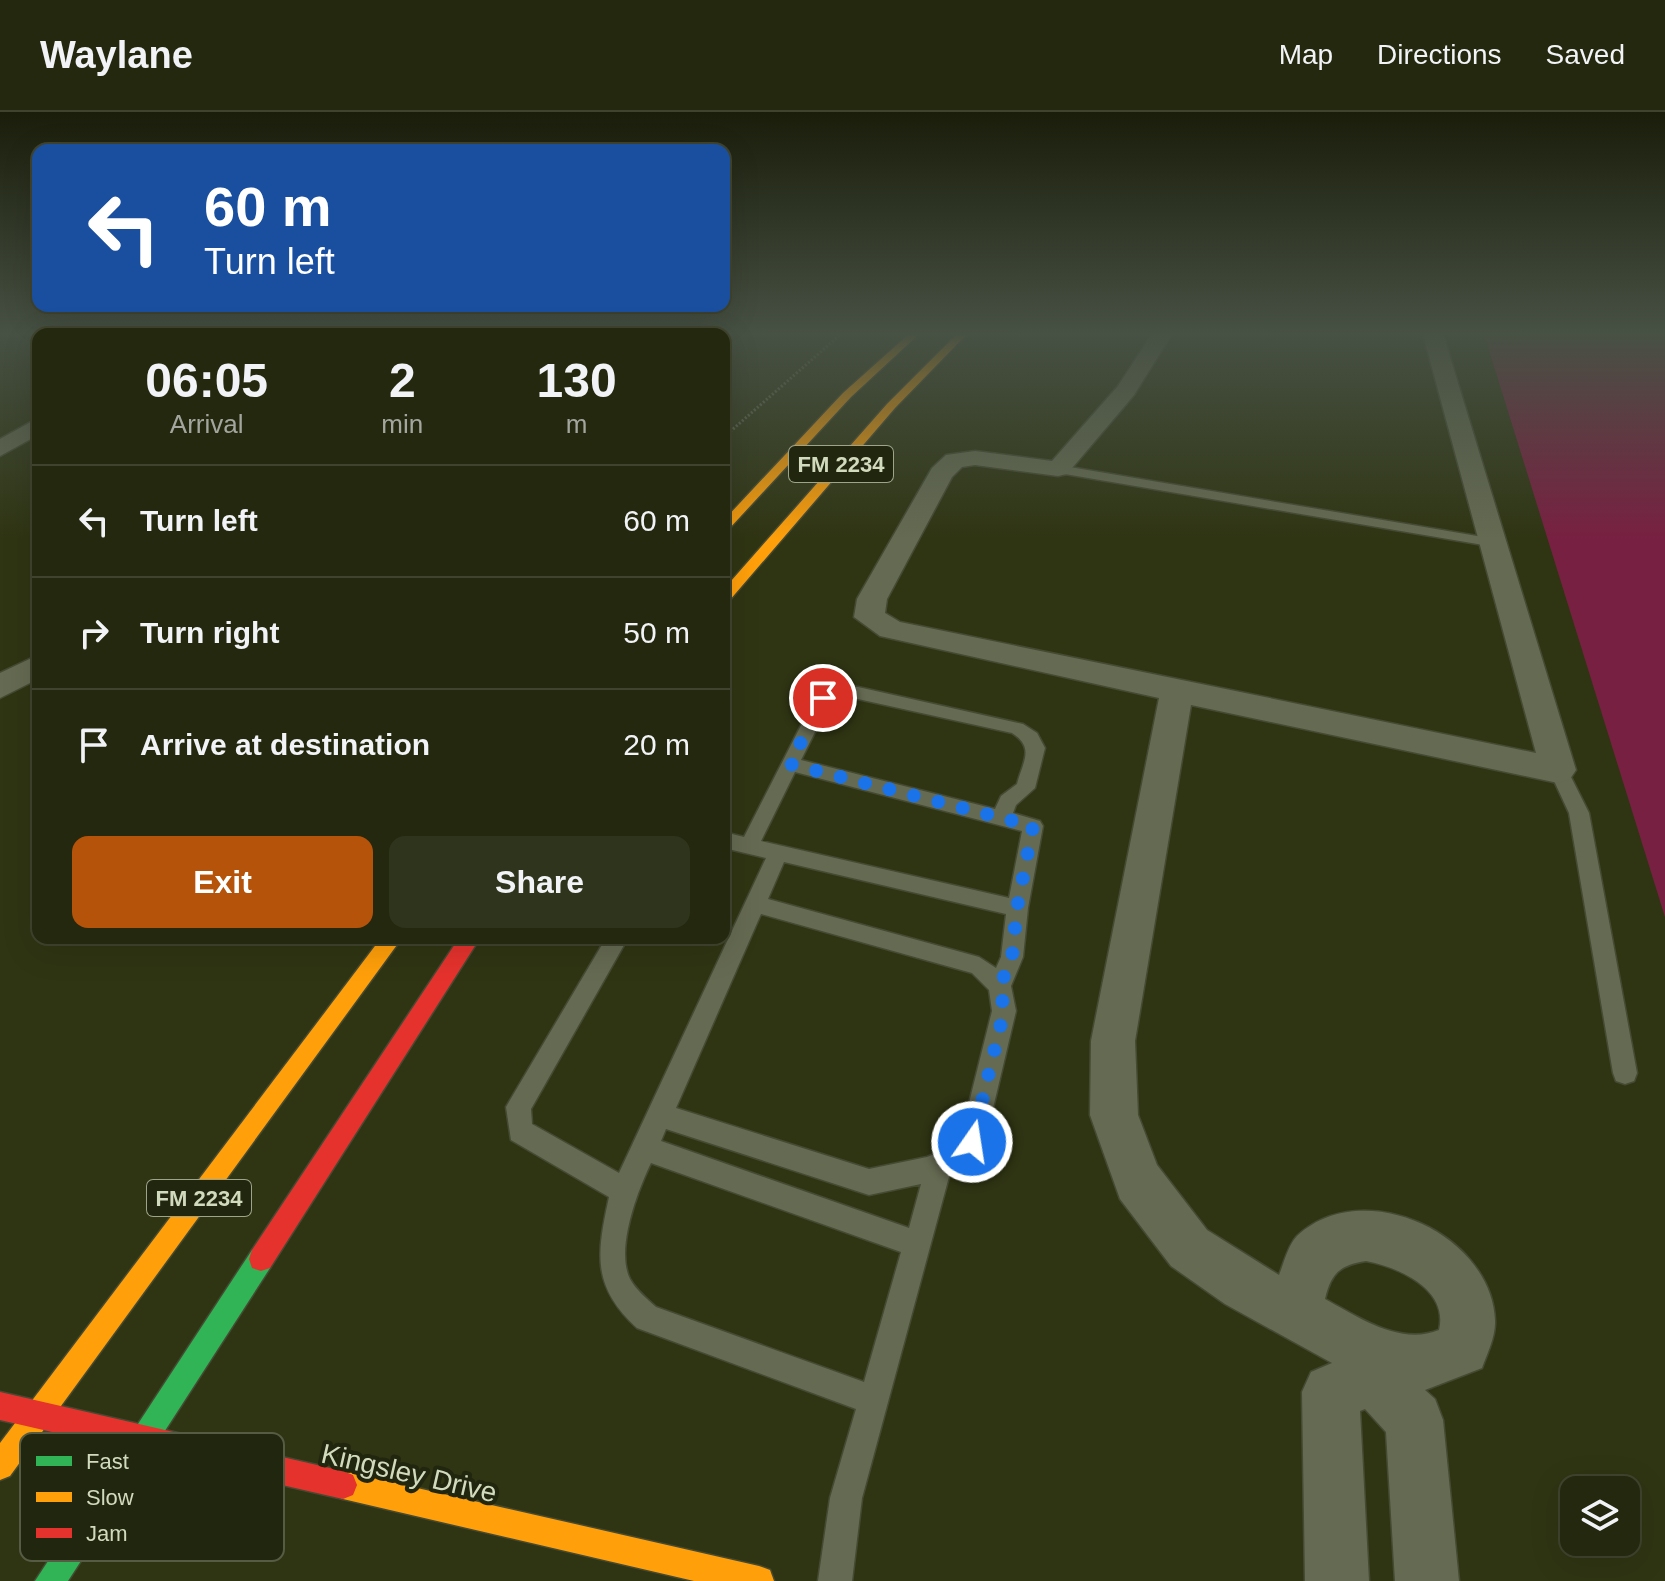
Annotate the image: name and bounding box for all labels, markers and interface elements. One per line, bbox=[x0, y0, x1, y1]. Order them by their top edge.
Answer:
text: Waylane bbox=[40, 34, 193, 76]
text: Map bbox=[1279, 39, 1333, 70]
text: Directions bbox=[1377, 39, 1502, 70]
text: Saved bbox=[1546, 39, 1625, 70]
text: 60 m bbox=[204, 175, 332, 238]
icon: left bbox=[72, 176, 176, 280]
text: Turn left bbox=[204, 241, 335, 282]
text: 06:05 bbox=[145, 354, 268, 407]
text: 2 bbox=[389, 354, 416, 407]
text: 130 bbox=[537, 354, 617, 407]
text: Arrival bbox=[170, 409, 244, 439]
text: min bbox=[381, 409, 423, 439]
text: m bbox=[566, 409, 587, 439]
road number: FM 2234 bbox=[789, 446, 893, 482]
icon: left bbox=[72, 499, 116, 543]
text: Turn left bbox=[140, 504, 258, 537]
text: 60 m bbox=[623, 504, 690, 537]
icon: right bbox=[72, 611, 116, 655]
text: Turn right bbox=[140, 616, 279, 649]
text: 50 m bbox=[623, 616, 690, 649]
pin bbox=[789, 664, 857, 732]
icon: arrive bbox=[801, 676, 845, 720]
icon: arrive bbox=[72, 723, 116, 767]
text: Arrive at destination bbox=[140, 728, 430, 761]
text: 20 m bbox=[623, 728, 690, 761]
button: Exit bbox=[72, 836, 373, 928]
button: Share bbox=[389, 836, 690, 928]
position arrow bbox=[930, 1100, 1014, 1184]
road number: FM 2234 bbox=[147, 1180, 251, 1216]
legend bbox=[20, 1433, 284, 1561]
street label: Kingsley Drive bbox=[318, 1438, 500, 1508]
text: Fast bbox=[86, 1449, 129, 1474]
map controls bbox=[1560, 1476, 1640, 1556]
button: layers bbox=[1560, 1476, 1640, 1556]
text: Slow bbox=[86, 1485, 134, 1510]
text: Jam bbox=[86, 1521, 128, 1546]

